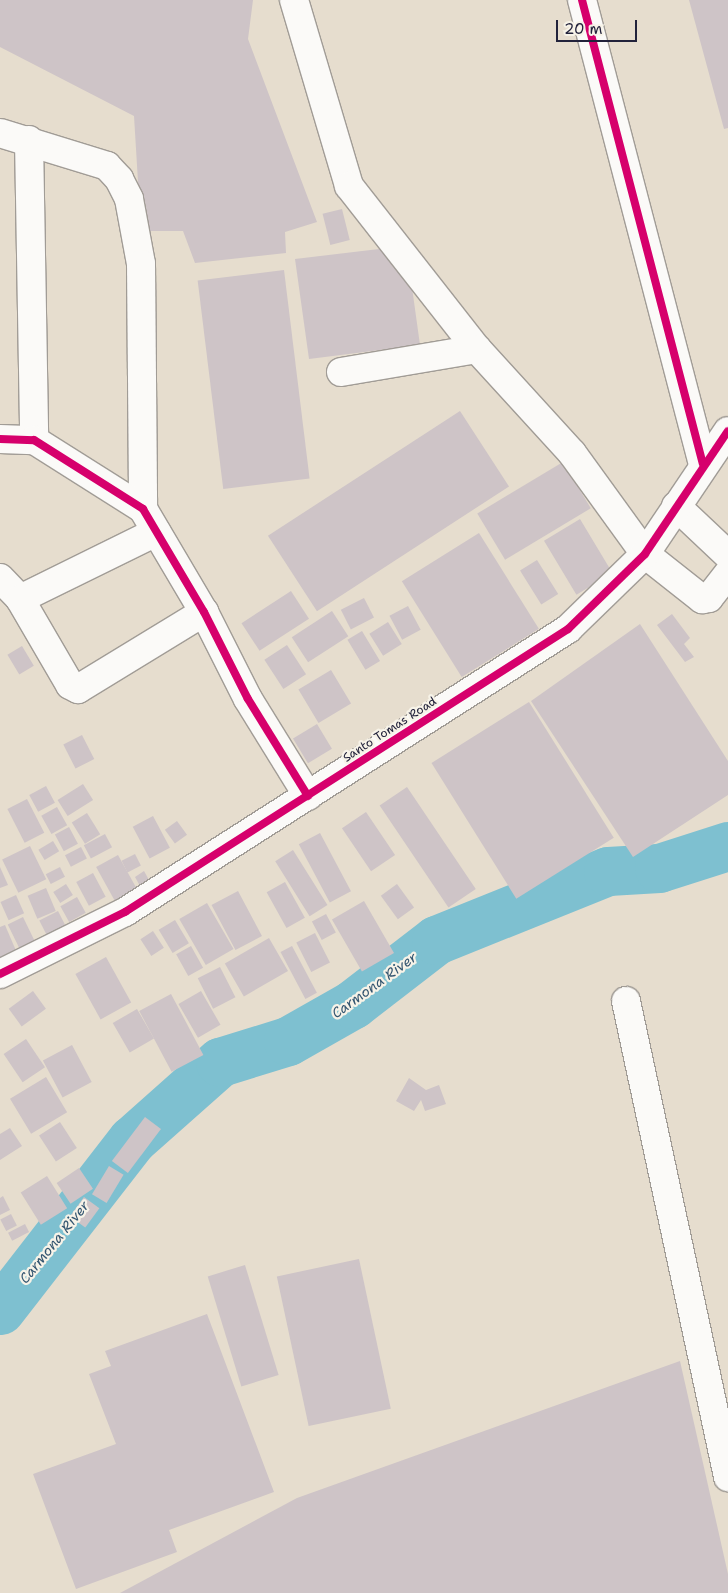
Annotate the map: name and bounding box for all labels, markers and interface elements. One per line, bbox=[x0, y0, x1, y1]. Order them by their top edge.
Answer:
scale bar bbox=[558, 10, 639, 42]
text: 20 m bbox=[564, 19, 603, 39]
street label: Santo Tomas Road bbox=[341, 694, 439, 766]
water label: Carmona River bbox=[328, 948, 420, 1022]
water label: Carmona River bbox=[16, 1197, 92, 1287]

